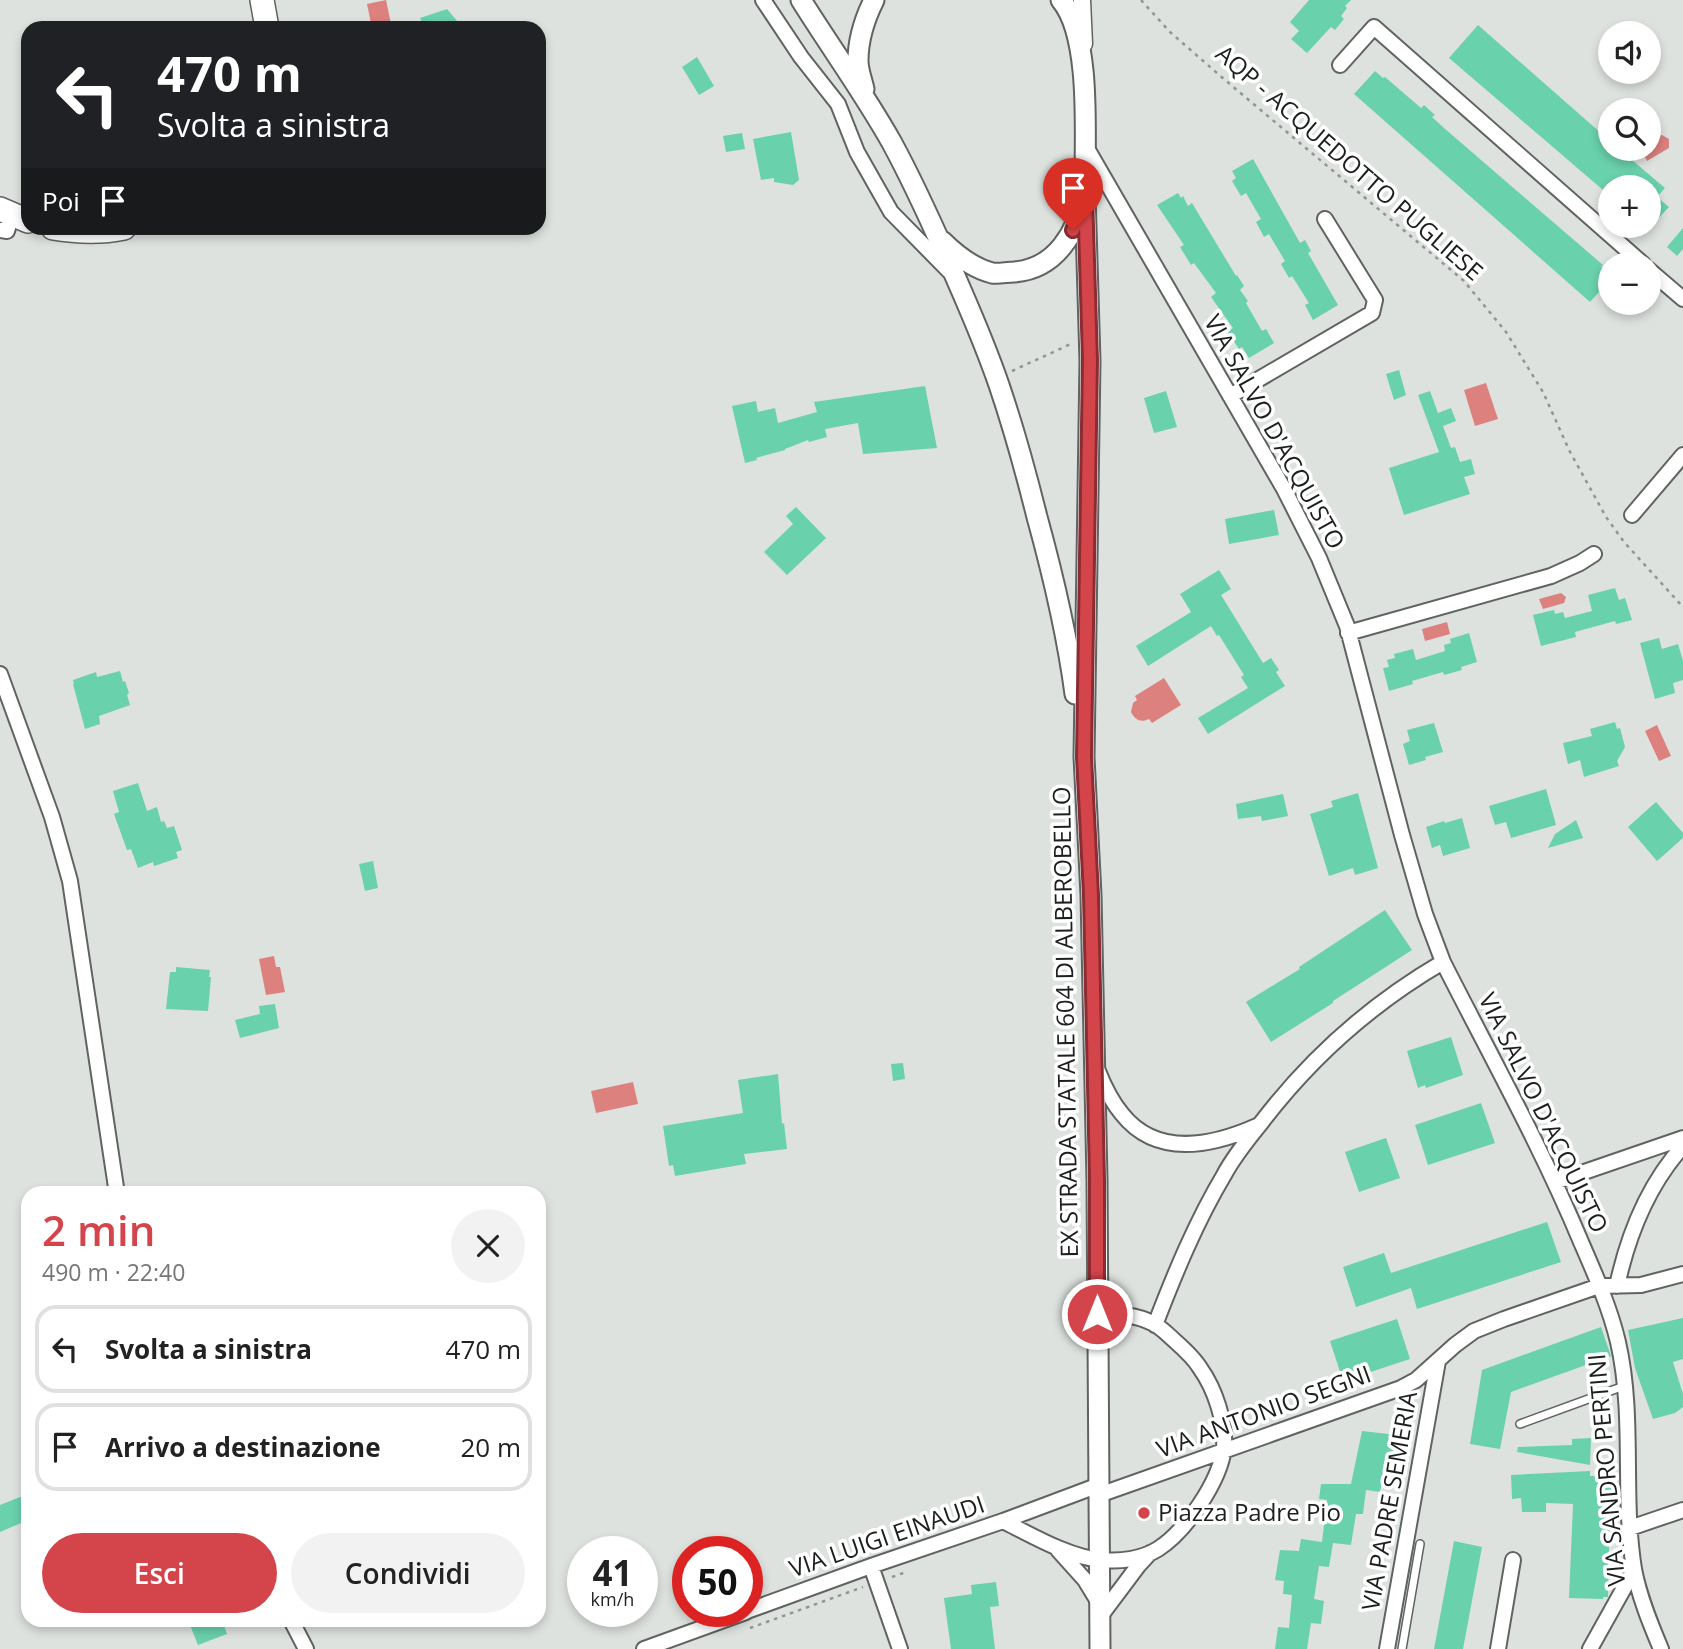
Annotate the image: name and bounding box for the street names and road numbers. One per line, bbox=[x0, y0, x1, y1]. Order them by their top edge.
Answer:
street label: AQP - ACQUEDOTTO PUGLIESE bbox=[1209, 37, 1491, 287]
street label: VIA SALVO D'ACQUISTO bbox=[1197, 308, 1354, 554]
street label: EX STRADA STATALE 604 DI ALBEROBELLO bbox=[1044, 786, 1085, 1258]
street label: VIA SALVO D'ACQUISTO bbox=[1472, 987, 1617, 1238]
street label: VIA SANDRO PERTINI bbox=[1579, 1353, 1632, 1588]
street label: VIA ANTONIO SEGNI bbox=[1152, 1356, 1375, 1465]
street label: VIA PADRE SEMERIA bbox=[1353, 1388, 1424, 1613]
street label: VIA LUIGI EINAUDI bbox=[784, 1487, 989, 1584]

